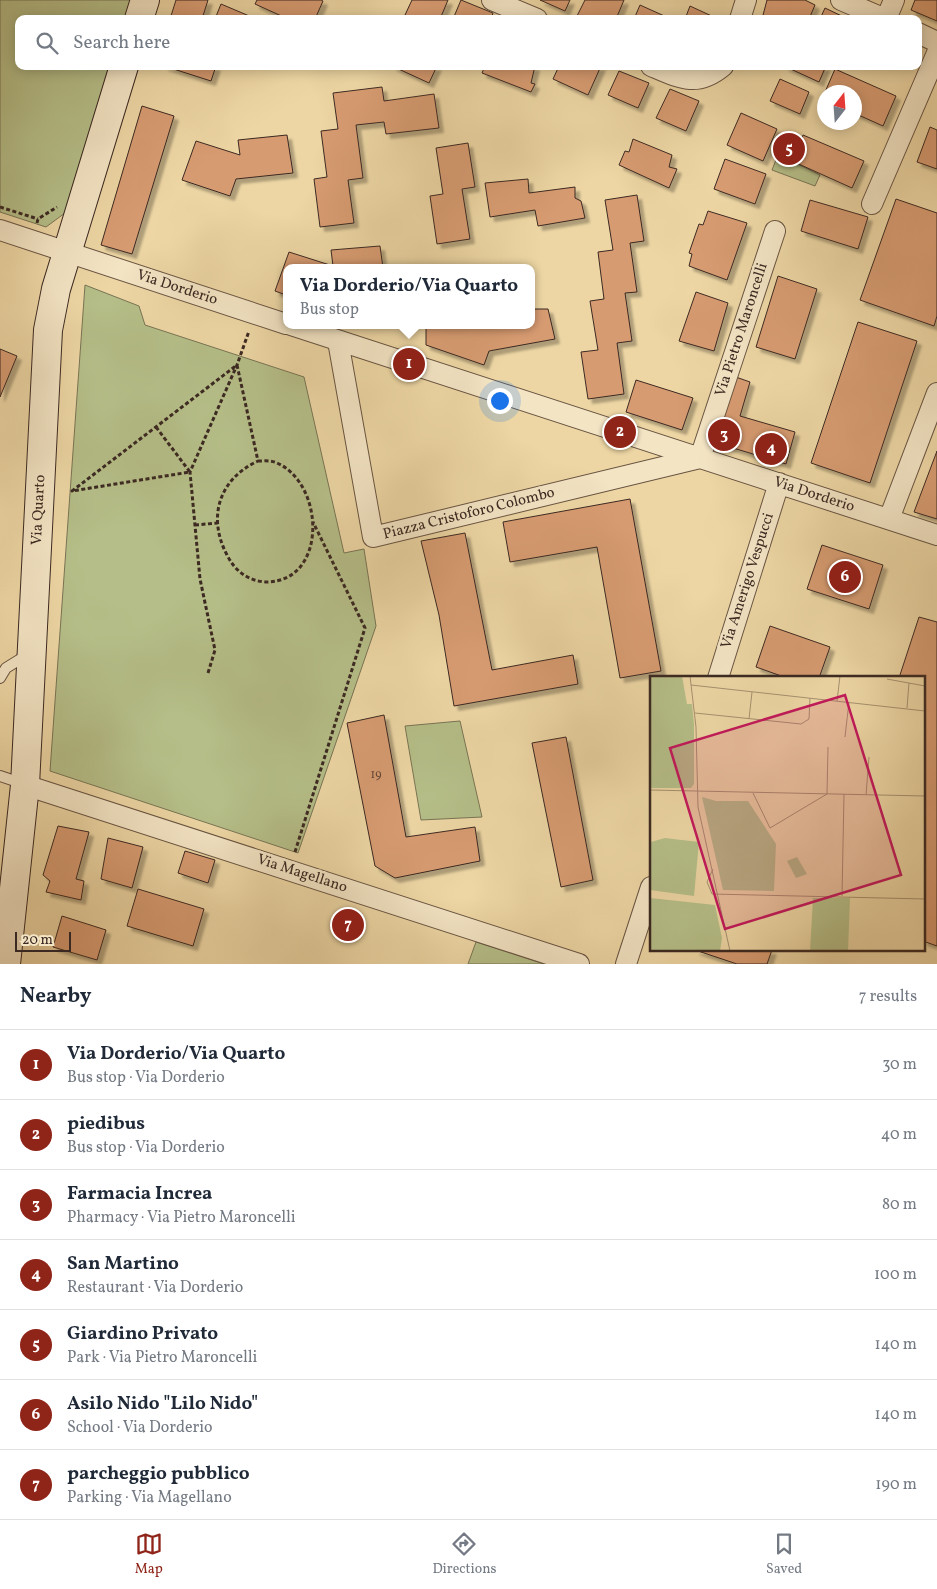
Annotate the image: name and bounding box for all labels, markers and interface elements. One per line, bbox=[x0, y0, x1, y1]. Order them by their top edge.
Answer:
search box bbox=[15, 15, 922, 70]
icon: search bbox=[33, 29, 61, 57]
text: Search here bbox=[73, 30, 170, 56]
north arrow bbox=[817, 85, 862, 130]
pin: 5 bbox=[773, 130, 805, 168]
street label: Via Pietro Maroncelli bbox=[710, 260, 774, 400]
popup bbox=[283, 264, 535, 329]
street label: Via Dorderio bbox=[134, 265, 220, 311]
text: Via Dorderio/Via Quarto bbox=[300, 273, 518, 299]
text: Bus stop bbox=[300, 299, 359, 321]
pin: 1 bbox=[393, 345, 425, 383]
your location bbox=[487, 388, 513, 414]
pin: 2 bbox=[604, 413, 636, 451]
pin: 3 bbox=[708, 416, 740, 454]
pin: 4 bbox=[755, 430, 787, 468]
street label: Via Dorderio bbox=[771, 472, 857, 518]
street label: Via Quarto bbox=[27, 474, 51, 546]
street label: Piazza Cristoforo Colombo bbox=[381, 482, 557, 546]
street label: Via Amerigo Vespucci bbox=[716, 510, 780, 652]
pin: 6 bbox=[829, 558, 861, 596]
inset map bbox=[650, 676, 924, 952]
house number: 19 bbox=[371, 767, 381, 783]
street label: Via Magellano bbox=[254, 849, 350, 899]
pin: 7 bbox=[332, 906, 364, 944]
scale bar bbox=[15, 929, 71, 952]
text: 20 m bbox=[22, 931, 53, 950]
text: Nearby bbox=[20, 982, 91, 1011]
text: 7 results bbox=[859, 986, 917, 1008]
text: Via Dorderio/Via Quarto bbox=[67, 1041, 285, 1067]
text: 1 bbox=[33, 1054, 39, 1076]
text: 30 m bbox=[882, 1054, 917, 1076]
text: Bus stop · Via Dorderio bbox=[67, 1067, 225, 1089]
text: piedibus bbox=[67, 1111, 145, 1137]
text: 2 bbox=[32, 1124, 40, 1146]
text: 40 m bbox=[881, 1124, 917, 1146]
text: Bus stop · Via Dorderio bbox=[67, 1137, 225, 1159]
text: Farmacia Increa bbox=[67, 1181, 213, 1207]
text: 3 bbox=[32, 1194, 40, 1216]
text: 80 m bbox=[882, 1194, 917, 1216]
text: Pharmacy · Via Pietro Maroncelli bbox=[67, 1207, 296, 1229]
text: San Martino bbox=[67, 1251, 179, 1277]
text: 4 bbox=[31, 1264, 41, 1286]
text: 100 m bbox=[874, 1264, 917, 1286]
text: Restaurant · Via Dorderio bbox=[67, 1277, 243, 1299]
text: Giardino Privato bbox=[67, 1321, 218, 1347]
text: 5 bbox=[32, 1334, 40, 1356]
text: 140 m bbox=[875, 1334, 917, 1356]
text: Park · Via Pietro Maroncelli bbox=[67, 1347, 257, 1369]
text: Asilo Nido "Lilo Nido" bbox=[67, 1391, 258, 1417]
text: 6 bbox=[32, 1404, 40, 1426]
text: 140 m bbox=[875, 1404, 917, 1426]
text: School · Via Dorderio bbox=[67, 1417, 213, 1439]
text: parcheggio pubblico bbox=[67, 1461, 250, 1487]
text: 7 bbox=[32, 1474, 40, 1496]
text: 190 m bbox=[875, 1474, 917, 1496]
text: Parking · Via Magellano bbox=[67, 1487, 232, 1509]
tab: Map bbox=[135, 1530, 163, 1579]
tab: Directions bbox=[432, 1530, 497, 1579]
tab: Saved bbox=[766, 1530, 802, 1579]

